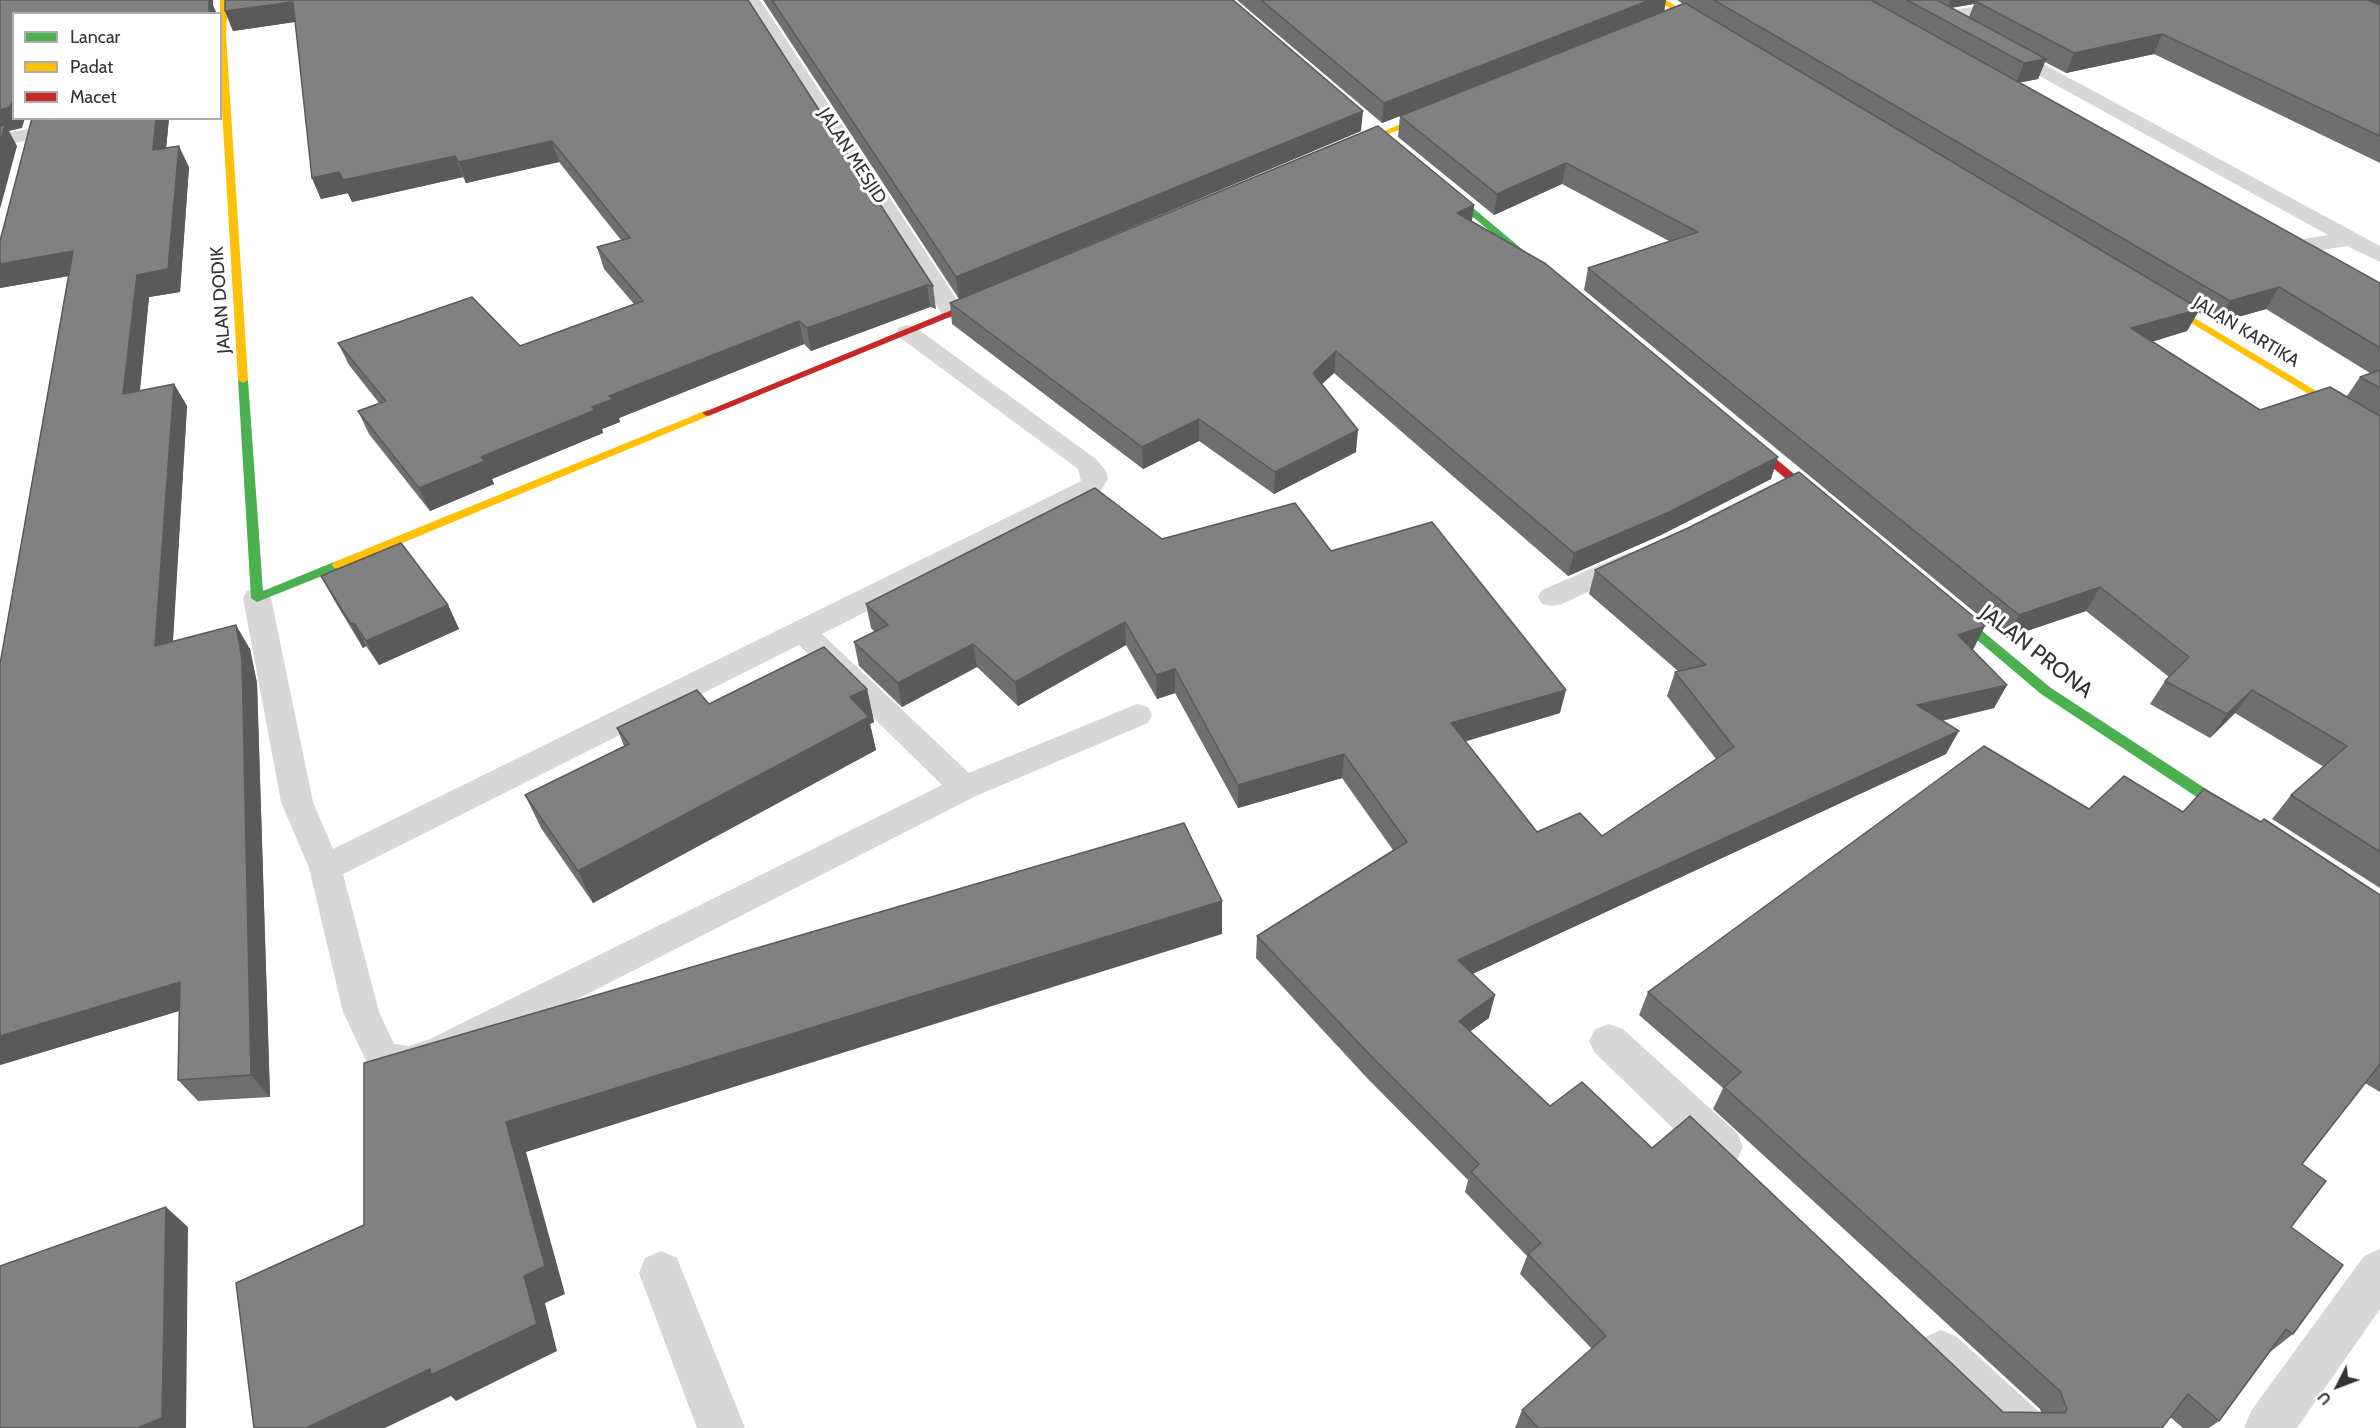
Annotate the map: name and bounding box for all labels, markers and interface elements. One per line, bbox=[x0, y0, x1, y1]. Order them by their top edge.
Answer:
legend bbox=[12, 12, 222, 120]
text: Lancar bbox=[70, 26, 120, 48]
text: Padat bbox=[70, 56, 113, 78]
text: Macet bbox=[70, 86, 116, 108]
street label: JALAN MESJID bbox=[813, 104, 891, 208]
street label: JALAN DODIK bbox=[206, 246, 236, 354]
street label: JALAN KARTIKA bbox=[2189, 292, 2303, 372]
street label: JALAN PRONA bbox=[1974, 600, 2098, 704]
north arrow bbox=[2308, 1356, 2368, 1416]
text: U bbox=[2313, 1388, 2335, 1409]

